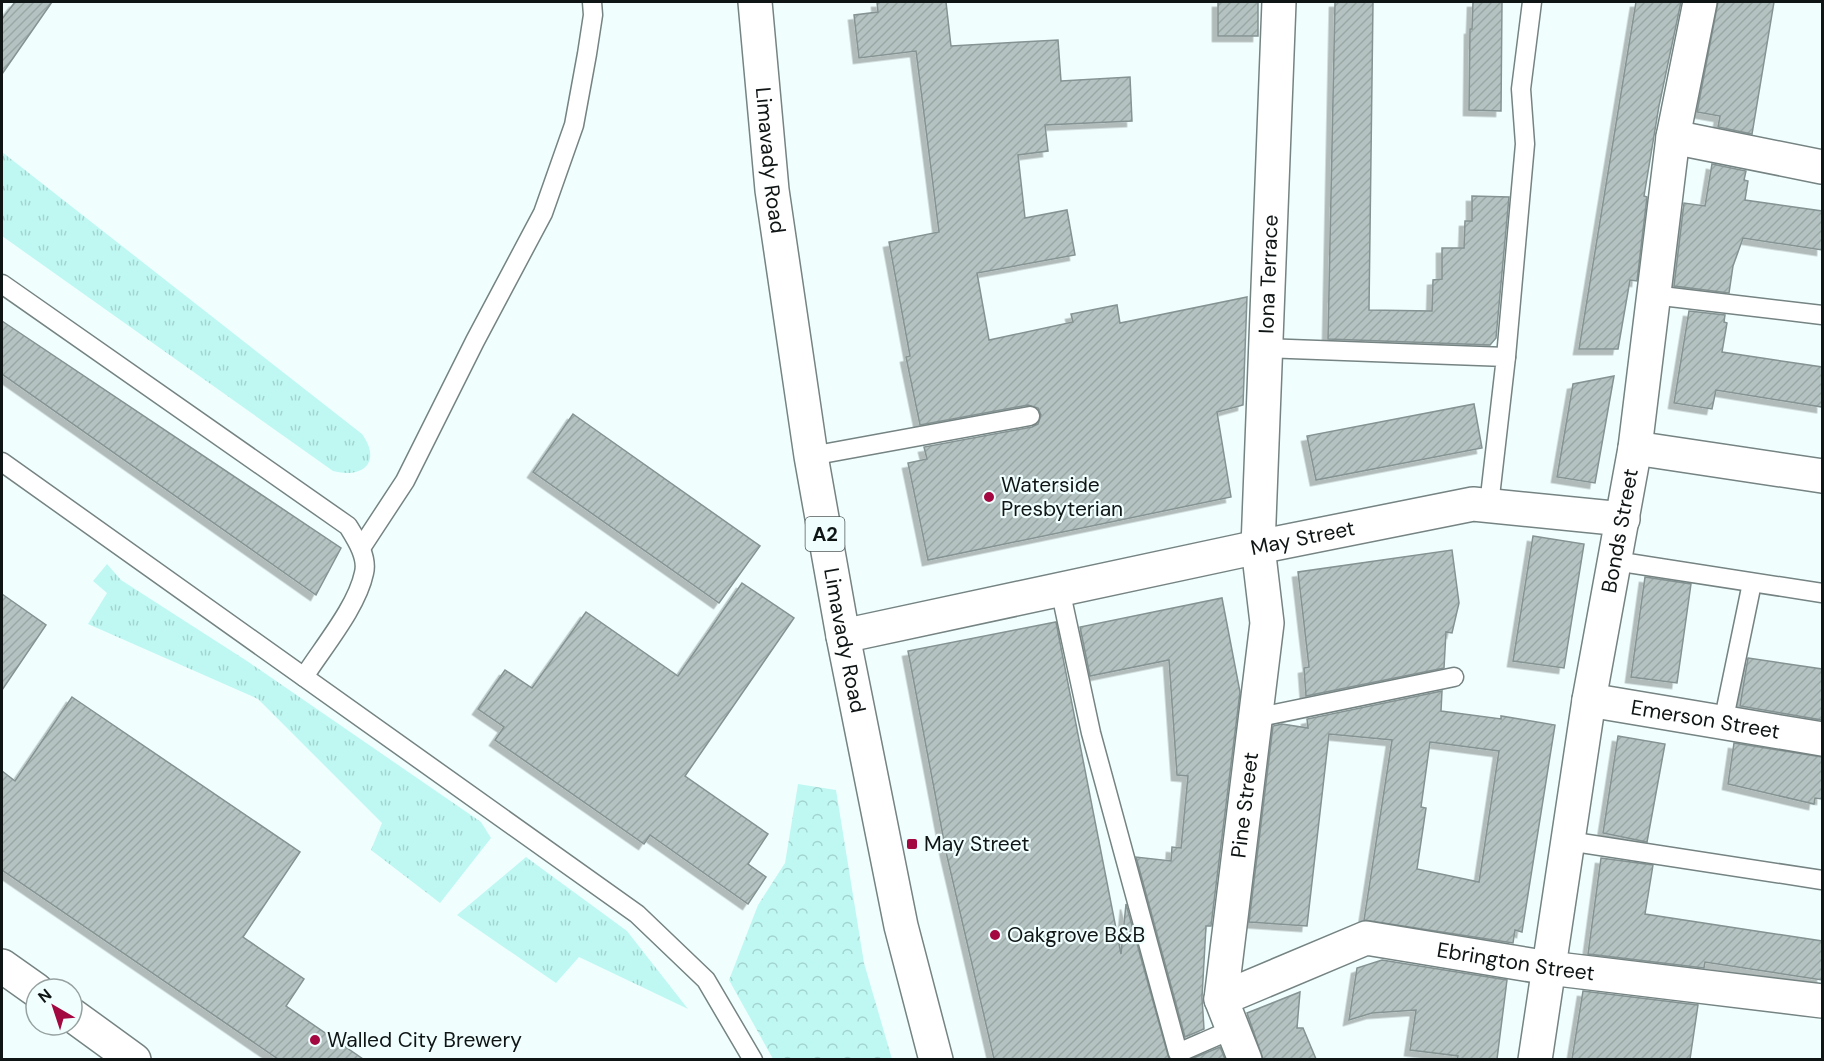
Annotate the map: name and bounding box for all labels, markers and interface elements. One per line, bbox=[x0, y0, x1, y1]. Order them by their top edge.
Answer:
street label: Limavady Road bbox=[749, 86, 792, 235]
street label: Iona Terrace bbox=[1252, 214, 1285, 334]
street label: Bonds Street bbox=[1595, 466, 1645, 595]
place label: Waterside Presbyterian bbox=[1001, 471, 1123, 523]
marker: Waterside Presbyterian bbox=[982, 490, 996, 504]
street label: May Street bbox=[1248, 514, 1357, 562]
road number: A2 bbox=[806, 517, 844, 551]
street label: Limavady Road bbox=[817, 566, 872, 715]
street label: Emerson Street bbox=[1629, 693, 1782, 746]
street label: Pine Street bbox=[1224, 751, 1265, 859]
place label: May Street bbox=[924, 830, 1030, 858]
marker: May Street bbox=[905, 837, 919, 851]
place label: Oakgrove B&B bbox=[1007, 921, 1145, 949]
marker: Oakgrove B&B bbox=[988, 928, 1002, 942]
street label: Ebrington Street bbox=[1435, 936, 1596, 987]
north arrow bbox=[24, 977, 84, 1037]
text: N bbox=[34, 984, 56, 1008]
place label: Walled City Brewery bbox=[327, 1026, 522, 1054]
marker: Walled City Brewery bbox=[308, 1033, 322, 1047]

